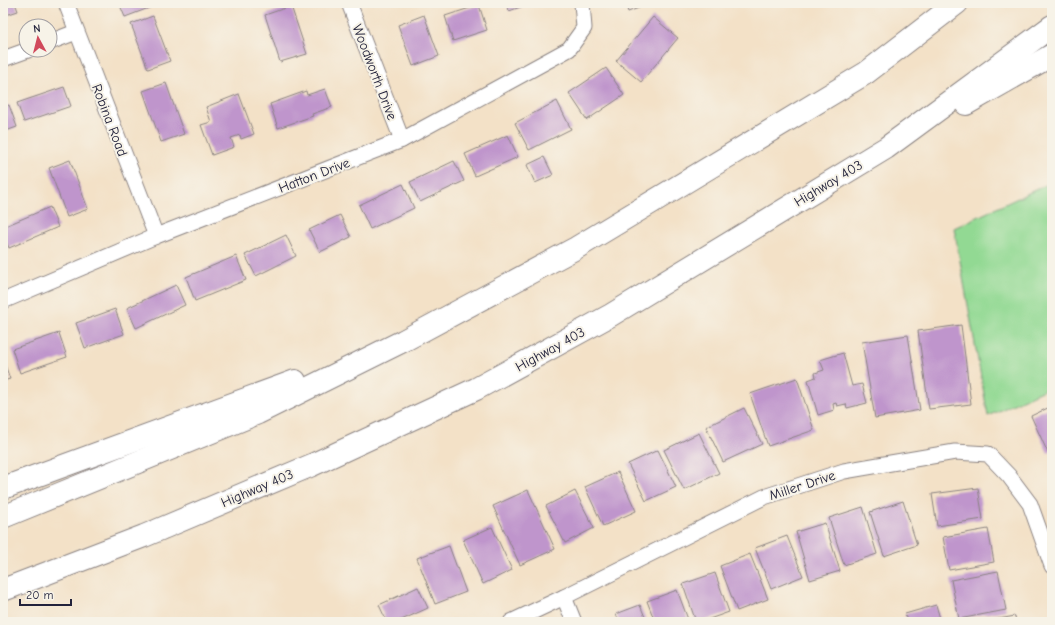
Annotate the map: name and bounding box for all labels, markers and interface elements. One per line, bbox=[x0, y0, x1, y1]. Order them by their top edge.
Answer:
north arrow bbox=[18, 18, 58, 58]
text: N bbox=[32, 22, 41, 35]
street label: Woodworth Drive bbox=[348, 22, 401, 122]
street label: Robina Road bbox=[88, 82, 131, 159]
street label: Hatton Drive bbox=[276, 154, 352, 197]
street label: Highway 403 bbox=[791, 156, 866, 211]
street label: Highway 403 bbox=[512, 323, 588, 376]
street label: Highway 403 bbox=[218, 466, 296, 511]
street label: Miller Drive bbox=[767, 467, 837, 504]
scale bar bbox=[20, 581, 71, 607]
text: 20 m bbox=[26, 588, 54, 602]

